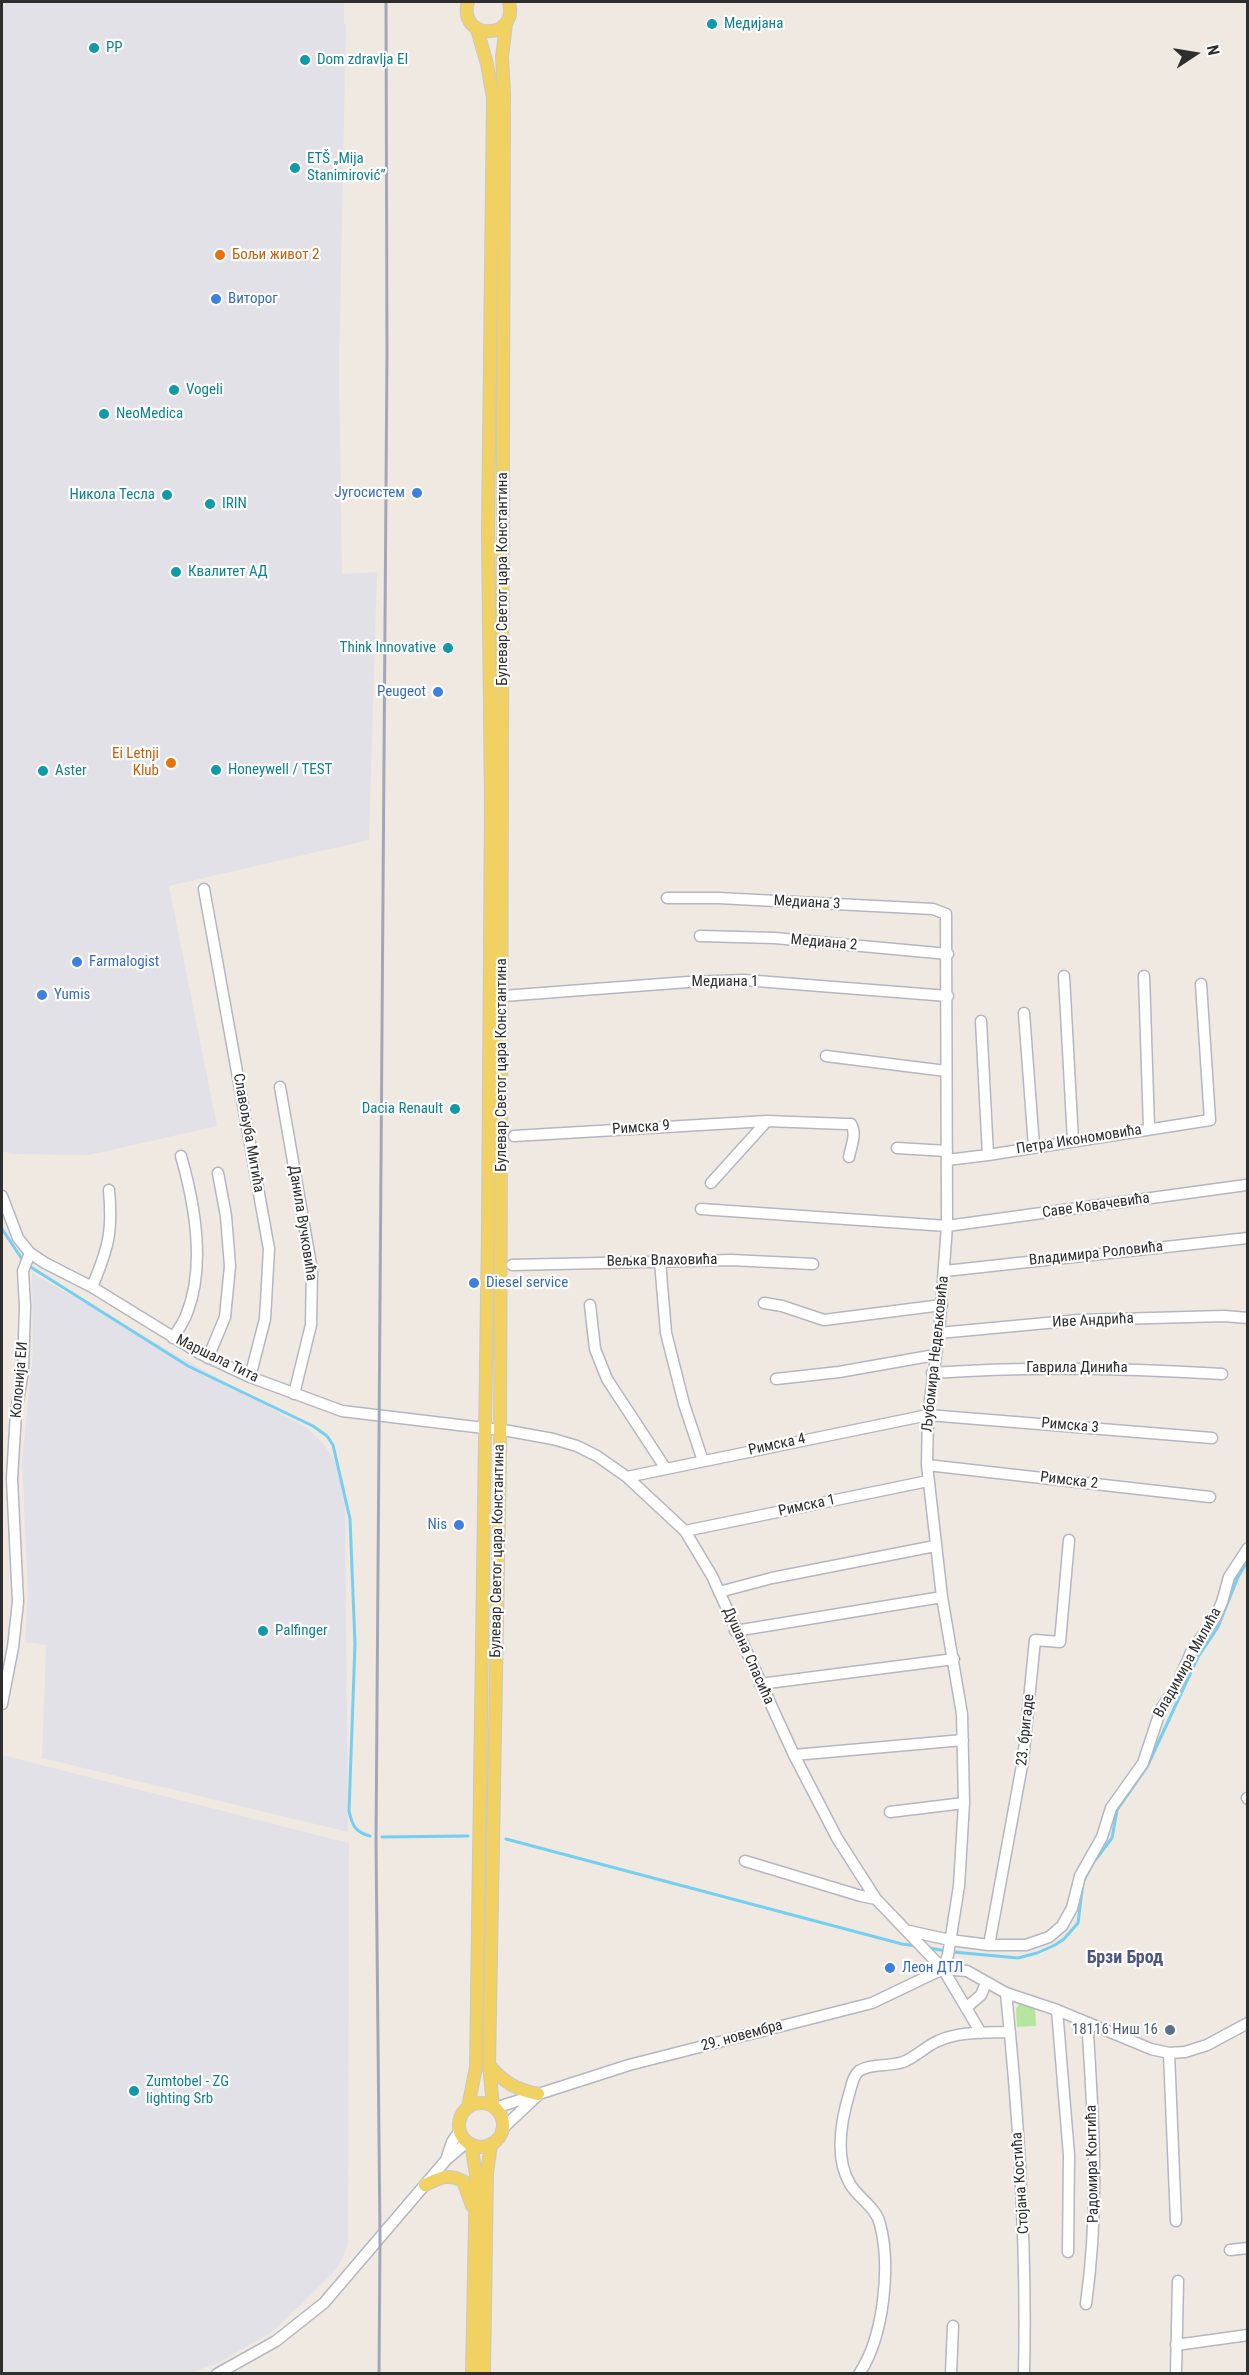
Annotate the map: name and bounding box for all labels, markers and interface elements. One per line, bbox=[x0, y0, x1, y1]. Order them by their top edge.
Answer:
place label: Медијана bbox=[724, 15, 783, 33]
marker: Медијана bbox=[705, 17, 719, 31]
north arrow bbox=[1165, 24, 1225, 84]
place label: PP bbox=[106, 39, 123, 57]
marker: PP bbox=[87, 41, 101, 55]
text: N bbox=[1203, 43, 1223, 57]
place label: Dom zdravlja EI bbox=[317, 51, 408, 69]
marker: Dom zdravlja EI bbox=[298, 53, 312, 67]
place label: ETŠ „Mija Stanimirović” bbox=[307, 150, 385, 185]
marker: ETŠ „Mija Stanimirović” bbox=[288, 161, 302, 175]
place label: Бољи живот 2 bbox=[232, 246, 319, 264]
marker: Бољи живот 2 bbox=[213, 248, 227, 262]
place label: Виторог bbox=[228, 290, 278, 308]
marker: Виторог bbox=[209, 292, 223, 306]
place label: Vogeli bbox=[186, 381, 223, 399]
marker: Vogeli bbox=[167, 383, 181, 397]
place label: NeoMedica bbox=[116, 405, 183, 423]
marker: NeoMedica bbox=[97, 407, 111, 421]
street label: Булевар Светог цара Константина bbox=[494, 472, 512, 686]
place label: Југосистем bbox=[335, 484, 405, 502]
place label: Никола Тесла bbox=[69, 486, 155, 504]
marker: Југосистем bbox=[410, 486, 424, 500]
marker: Никола Тесла bbox=[160, 488, 174, 502]
place label: IRIN bbox=[222, 495, 247, 513]
marker: IRIN bbox=[203, 497, 217, 511]
place label: Квалитет АД bbox=[188, 563, 268, 581]
marker: Квалитет АД bbox=[169, 565, 183, 579]
place label: Think Innovative bbox=[340, 639, 436, 657]
marker: Think Innovative bbox=[441, 641, 455, 655]
place label: Peugeot bbox=[377, 683, 426, 701]
marker: Peugeot bbox=[431, 685, 445, 699]
place label: Ei Letnji Klub bbox=[112, 745, 159, 780]
marker: Ei Letnji Klub bbox=[164, 756, 178, 770]
place label: Honeywell / TEST bbox=[228, 761, 332, 779]
place label: Aster bbox=[55, 762, 87, 780]
marker: Honeywell / TEST bbox=[209, 763, 223, 777]
marker: Aster bbox=[36, 764, 50, 778]
street label: Медиана 3 bbox=[773, 892, 841, 914]
street label: Медиана 2 bbox=[790, 931, 858, 955]
place label: Farmalogist bbox=[89, 953, 159, 971]
marker: Farmalogist bbox=[70, 955, 84, 969]
street label: Булевар Светог цара Константина bbox=[493, 958, 511, 1172]
street label: Медиана 1 bbox=[692, 973, 758, 991]
place label: Yumis bbox=[54, 986, 90, 1004]
marker: Yumis bbox=[35, 988, 49, 1002]
street label: Славољуба Митића bbox=[229, 1072, 267, 1194]
place label: Dacia Renault bbox=[362, 1100, 443, 1118]
marker: Dacia Renault bbox=[448, 1102, 462, 1116]
street label: Римска 9 bbox=[612, 1117, 670, 1139]
street label: Петра Икономовића bbox=[1015, 1121, 1143, 1159]
street label: Данила Вучковића bbox=[284, 1164, 320, 1282]
street label: Саве Ковачевића bbox=[1041, 1190, 1151, 1222]
street label: Владимира Роловића bbox=[1028, 1238, 1164, 1270]
street label: Вељка Влаховића bbox=[606, 1251, 718, 1271]
place label: Diesel service bbox=[486, 1274, 568, 1292]
street label: Љубомира Недељковића bbox=[919, 1275, 953, 1433]
marker: Diesel service bbox=[467, 1276, 481, 1290]
street label: Иве Андрића bbox=[1052, 1310, 1134, 1332]
street label: Маршала Тита bbox=[173, 1331, 261, 1387]
street label: Колонија ЕИ bbox=[8, 1341, 32, 1419]
street label: Гаврила Динића bbox=[1026, 1359, 1128, 1377]
street label: Римска 3 bbox=[1040, 1415, 1100, 1437]
street label: Римска 4 bbox=[747, 1430, 807, 1460]
street label: Булевар Светог цара Константина bbox=[487, 1444, 509, 1658]
street label: Римска 2 bbox=[1039, 1469, 1099, 1493]
street label: Римска 1 bbox=[777, 1491, 837, 1521]
place label: Nis bbox=[427, 1516, 447, 1534]
marker: Nis bbox=[452, 1518, 466, 1532]
street label: Душана Спасића bbox=[718, 1605, 778, 1707]
street label: Владимира Милића bbox=[1150, 1605, 1226, 1721]
place label: Palfinger bbox=[275, 1622, 327, 1640]
marker: Palfinger bbox=[256, 1624, 270, 1638]
street label: 23. бригаде bbox=[1013, 1693, 1039, 1767]
district label: Брзи Брод bbox=[1087, 1947, 1163, 1969]
place label: Леон ДТЛ bbox=[902, 1959, 963, 1977]
marker: Леон ДТЛ bbox=[883, 1961, 897, 1975]
street label: 29. новембра bbox=[699, 2017, 785, 2055]
place label: 18116 Ниш 16 bbox=[1072, 2021, 1158, 2039]
marker: 18116 Ниш 16 bbox=[1163, 2023, 1177, 2037]
place label: Zumtobel - ZG lighting Srb bbox=[146, 2073, 229, 2108]
marker: Zumtobel - ZG lighting Srb bbox=[127, 2084, 141, 2098]
street label: Радомира Контића bbox=[1083, 2105, 1103, 2223]
street label: Стојана Костића bbox=[1008, 2131, 1034, 2235]

